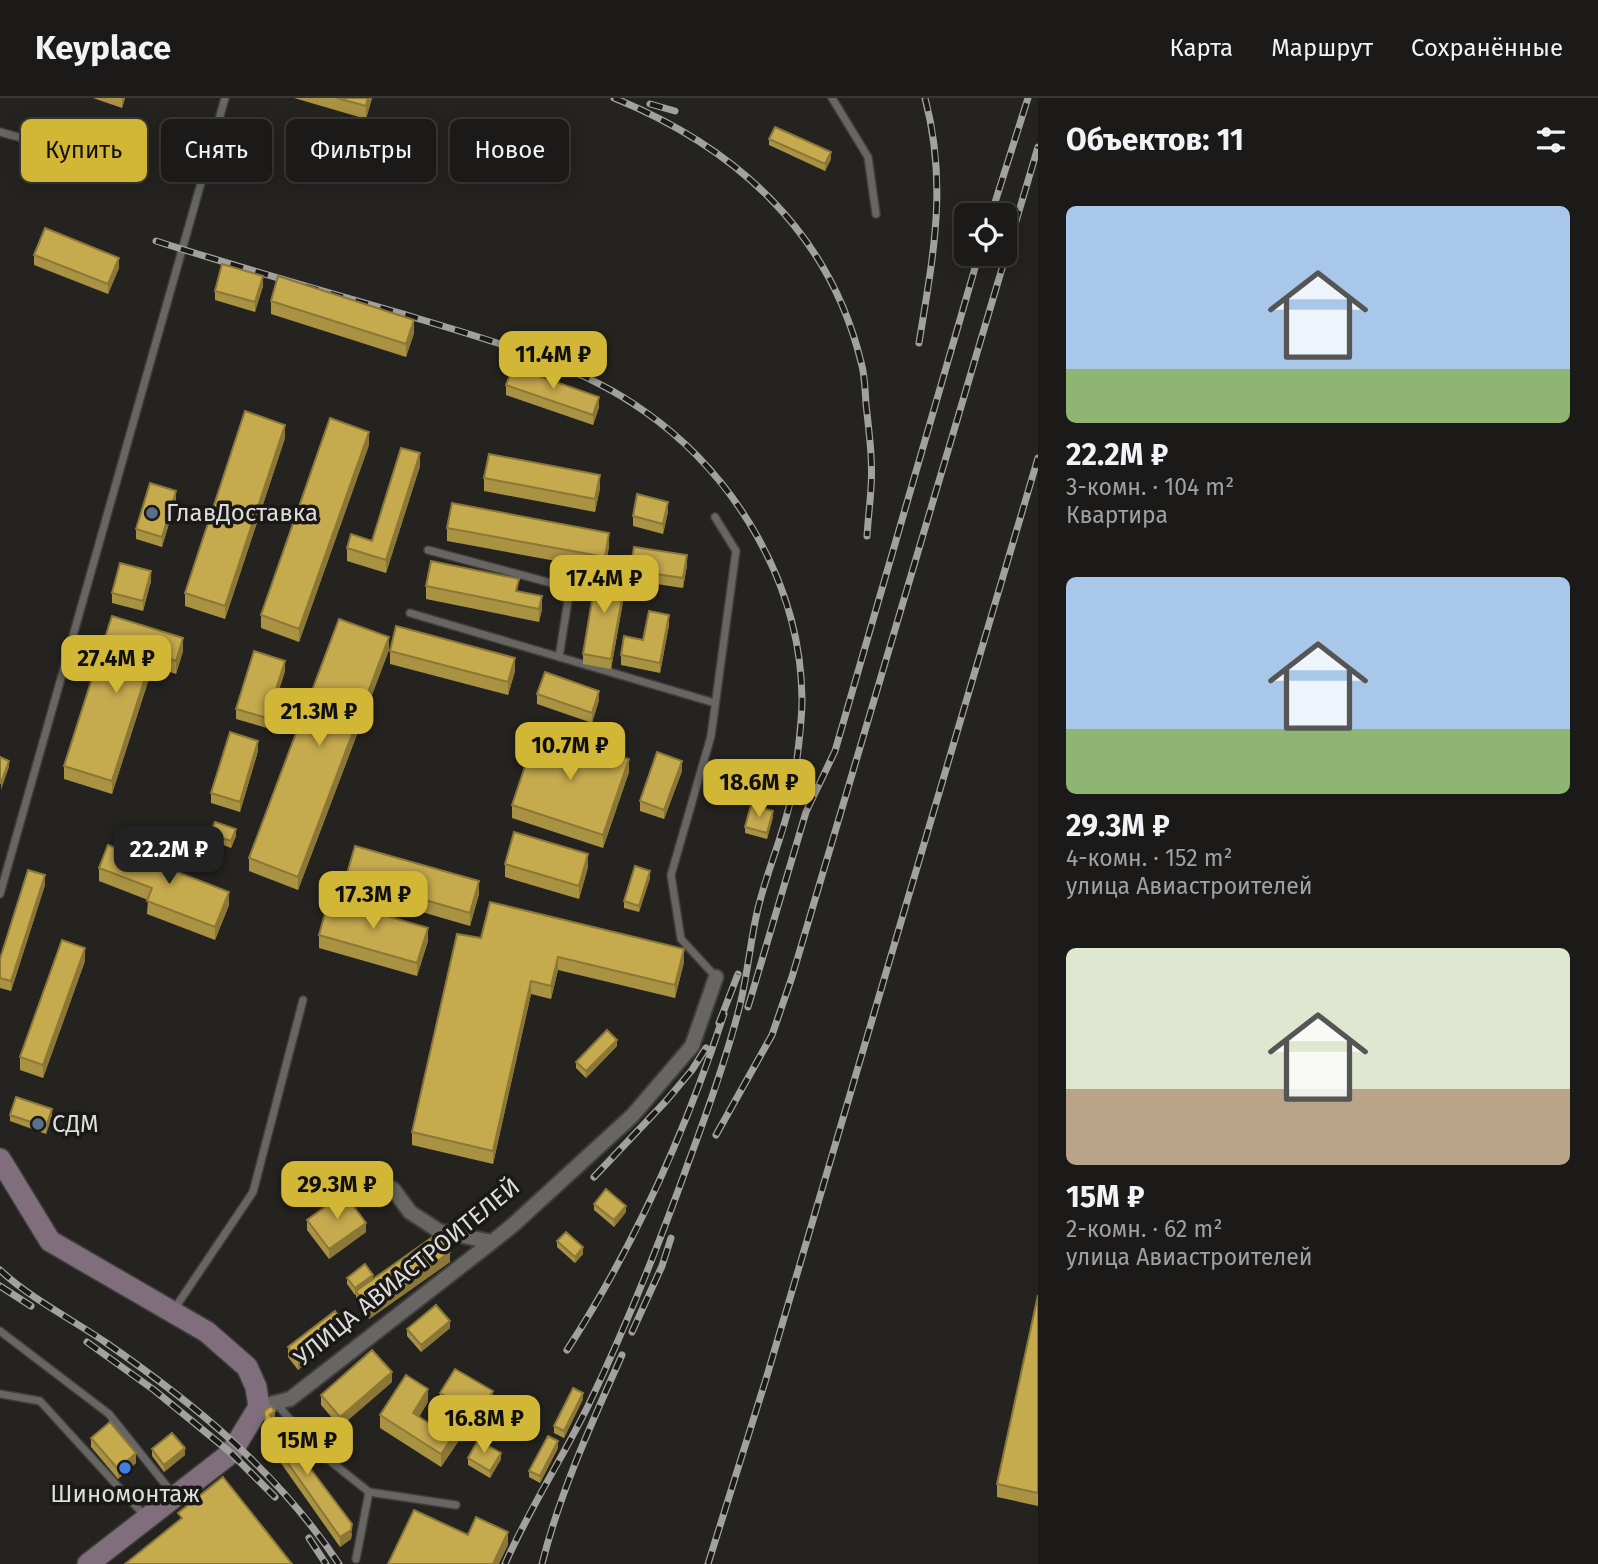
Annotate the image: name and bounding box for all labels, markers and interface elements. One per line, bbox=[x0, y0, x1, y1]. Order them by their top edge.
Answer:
text: Keyplace bbox=[35, 28, 171, 68]
text: Карта bbox=[1170, 34, 1233, 62]
text: Маршрут bbox=[1271, 34, 1373, 62]
text: Сохранённые bbox=[1411, 34, 1563, 62]
chip: Купить bbox=[21, 119, 147, 182]
chip: Снять bbox=[161, 119, 272, 182]
chip: Фильтры bbox=[286, 119, 436, 182]
chip: Новое bbox=[450, 119, 569, 182]
icon: filters bbox=[1532, 121, 1570, 159]
text: Объектов: 11 bbox=[1066, 122, 1244, 158]
map controls bbox=[954, 203, 1017, 266]
button: locate bbox=[954, 203, 1017, 266]
icon: home bbox=[1255, 252, 1381, 378]
pin: 11.4M ₽ bbox=[488, 331, 618, 391]
text: 11.4M ₽ bbox=[515, 340, 591, 368]
text: 22.2M ₽ bbox=[1066, 437, 1168, 473]
text: 3-комн. · 104 m² bbox=[1066, 473, 1234, 501]
place label: ГлавДоставка bbox=[166, 499, 318, 527]
text: Квартира bbox=[1066, 501, 1168, 529]
marker: ГлавДоставка bbox=[144, 505, 160, 521]
pin: 17.4M ₽ bbox=[539, 556, 669, 615]
text: 17.4M ₽ bbox=[566, 564, 642, 592]
icon: home bbox=[1255, 623, 1381, 749]
pin: 27.4M ₽ bbox=[51, 636, 181, 695]
text: 27.4M ₽ bbox=[77, 644, 155, 672]
pin: 21.3M ₽ bbox=[254, 688, 384, 748]
text: 21.3M ₽ bbox=[280, 697, 358, 725]
pin: 10.7M ₽ bbox=[505, 722, 635, 782]
text: 10.7M ₽ bbox=[531, 731, 609, 759]
pin: 18.6M ₽ bbox=[694, 760, 824, 819]
text: 18.6M ₽ bbox=[719, 768, 799, 796]
text: 29.3M ₽ bbox=[1066, 808, 1170, 844]
pin: 22.2M ₽ bbox=[104, 826, 234, 886]
text: 22.2M ₽ bbox=[130, 835, 208, 863]
text: 4-комн. · 152 m² bbox=[1066, 844, 1232, 872]
pin: 17.3M ₽ bbox=[308, 872, 438, 931]
text: улица Авиастроителей bbox=[1066, 872, 1313, 900]
text: 17.3M ₽ bbox=[335, 880, 411, 908]
icon: home bbox=[1255, 994, 1381, 1120]
place label: СДМ bbox=[52, 1110, 99, 1138]
marker: СДМ bbox=[30, 1116, 46, 1132]
pin: 29.3M ₽ bbox=[272, 1162, 402, 1221]
text: 29.3M ₽ bbox=[297, 1170, 377, 1198]
street label: УЛИЦА АВИАСТРОИТЕЛЕЙ bbox=[289, 1172, 525, 1372]
text: 15M ₽ bbox=[1066, 1179, 1145, 1215]
text: 2-комн. · 62 m² bbox=[1066, 1215, 1222, 1243]
text: улица Авиастроителей bbox=[1066, 1243, 1313, 1271]
pin: 16.8M ₽ bbox=[419, 1396, 549, 1455]
text: 16.8M ₽ bbox=[444, 1404, 524, 1432]
pin: 15M ₽ bbox=[258, 1418, 356, 1477]
text: 15M ₽ bbox=[277, 1426, 337, 1454]
marker: Шиномонтаж bbox=[117, 1460, 133, 1476]
place label: Шиномонтаж bbox=[50, 1480, 200, 1508]

